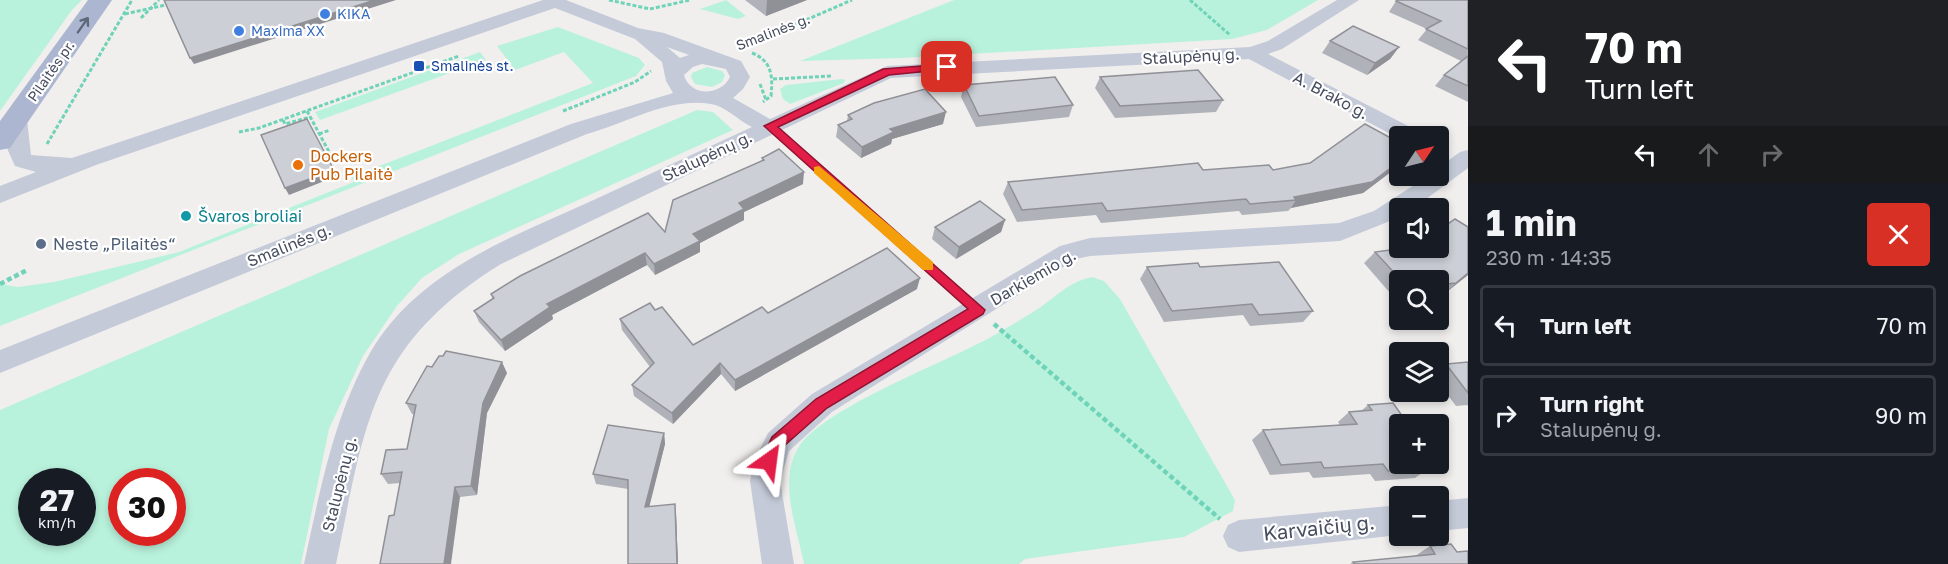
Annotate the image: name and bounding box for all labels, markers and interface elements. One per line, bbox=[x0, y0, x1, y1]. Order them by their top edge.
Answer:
place label: KIKA bbox=[337, 5, 371, 22]
marker: KIKA bbox=[318, 7, 332, 21]
street label: Smalinės g. bbox=[733, 10, 812, 53]
one-way arrow bbox=[77, 18, 89, 34]
place label: Maxima XX bbox=[251, 22, 325, 39]
text: 70 m bbox=[1585, 22, 1682, 72]
marker: Maxima XX bbox=[232, 24, 246, 38]
icon: left bbox=[1486, 24, 1564, 102]
street label: Pilaitės pr. bbox=[23, 37, 78, 104]
pin bbox=[921, 41, 972, 92]
street label: Stalupėnų g. bbox=[1142, 43, 1240, 69]
icon: arrive bbox=[930, 50, 963, 83]
place label: Smalinės st. bbox=[431, 57, 514, 74]
marker: Smalinės st. bbox=[412, 59, 426, 73]
street label: A. Brako g. bbox=[1290, 67, 1372, 123]
text: Turn left bbox=[1585, 73, 1694, 105]
street label: Stalupėnų g. bbox=[659, 126, 755, 186]
north arrow bbox=[1389, 126, 1449, 186]
map controls bbox=[1389, 126, 1449, 546]
icon: left bbox=[1629, 138, 1662, 171]
icon: ahead bbox=[1692, 138, 1725, 171]
icon: right bbox=[1755, 138, 1788, 171]
place label: Dockers Pub Pilaitė bbox=[310, 146, 393, 184]
marker: Dockers Pub Pilaitė bbox=[291, 158, 305, 172]
button: sound bbox=[1389, 198, 1449, 258]
text: 1 min bbox=[1486, 201, 1577, 244]
button: close bbox=[1867, 203, 1930, 266]
place label: Švaros broliai bbox=[198, 206, 302, 226]
marker: Švaros broliai bbox=[179, 209, 193, 223]
street label: Smalinės g. bbox=[244, 219, 334, 271]
place label: Neste „Pilaitės“ bbox=[53, 234, 176, 254]
marker: Neste „Pilaitės“ bbox=[34, 237, 48, 251]
street label: Darkiemio g. bbox=[987, 244, 1079, 310]
text: 230 m · 14:35 bbox=[1486, 245, 1612, 269]
button: search bbox=[1389, 270, 1449, 330]
icon: left bbox=[1489, 309, 1522, 342]
text: Turn left bbox=[1540, 312, 1631, 339]
text: 70 m bbox=[1877, 312, 1927, 339]
button: layers bbox=[1389, 342, 1449, 402]
text: Turn right bbox=[1540, 390, 1644, 417]
icon: right bbox=[1489, 399, 1522, 432]
text: 90 m bbox=[1875, 402, 1927, 429]
button: + bbox=[1389, 414, 1449, 474]
text: Stalupėnų g. bbox=[1540, 417, 1662, 441]
position arrow bbox=[737, 429, 801, 493]
street label: Stalupėnų g. bbox=[318, 434, 360, 534]
speed limit sign: 30 bbox=[108, 468, 186, 546]
text: 27 bbox=[40, 482, 74, 518]
button: − bbox=[1389, 486, 1449, 546]
street label: Karvaičių g. bbox=[1262, 509, 1376, 545]
text: km/h bbox=[38, 513, 76, 531]

